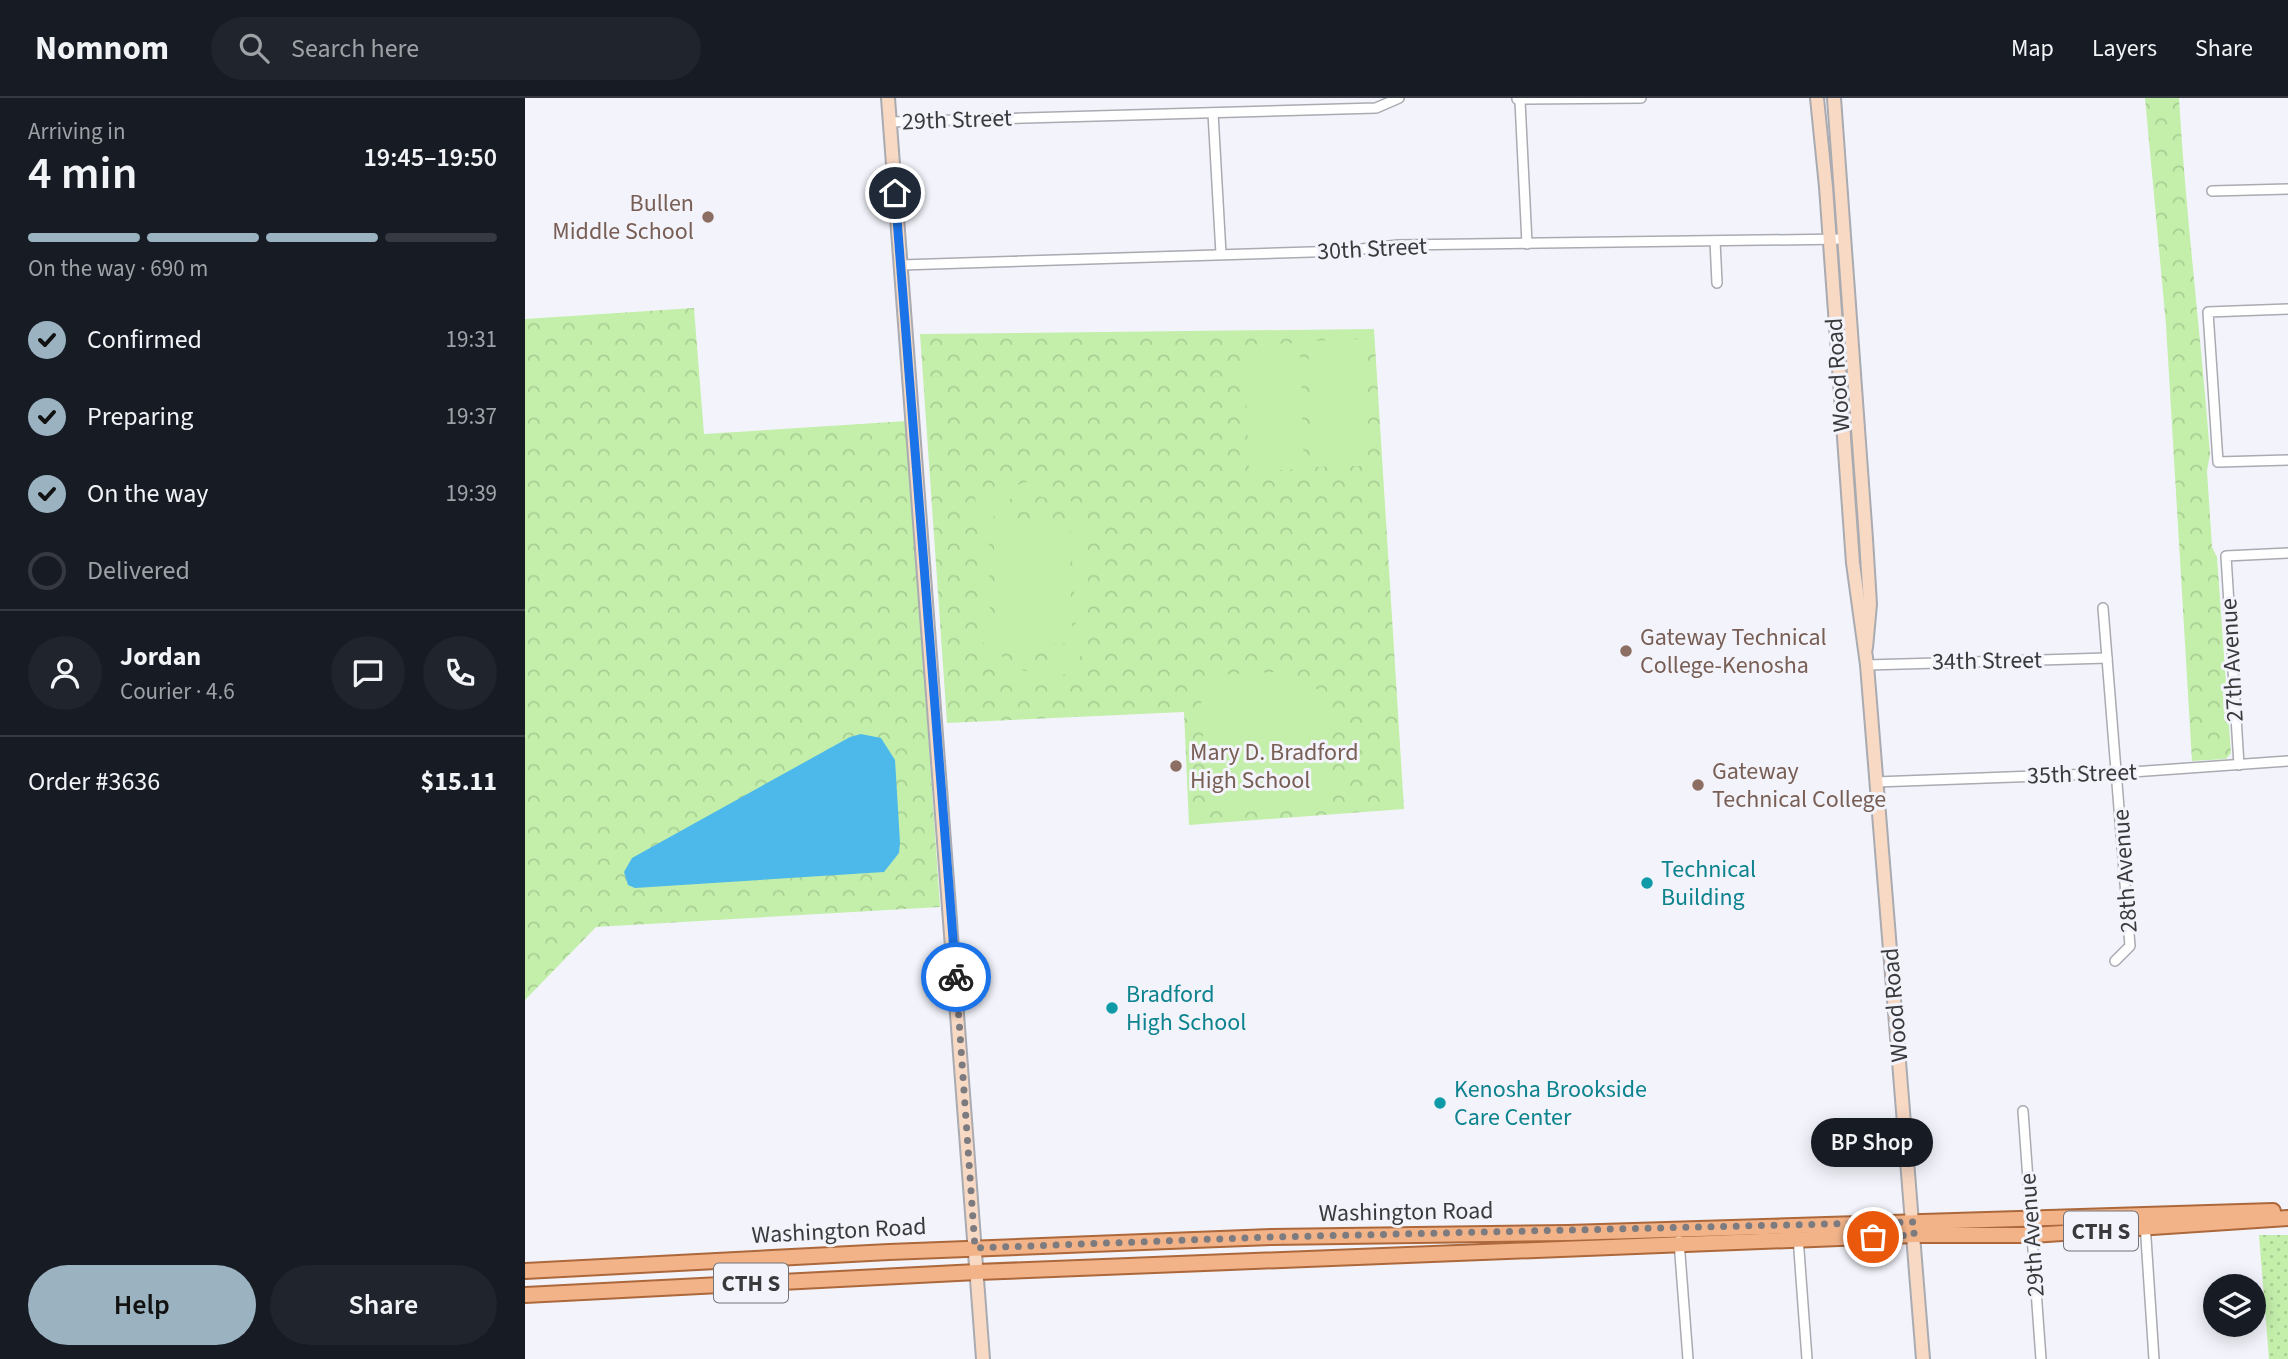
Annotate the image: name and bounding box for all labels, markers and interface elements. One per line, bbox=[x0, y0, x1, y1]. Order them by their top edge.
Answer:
search box bbox=[211, 17, 701, 80]
text: Nomnom bbox=[35, 25, 169, 72]
icon: search bbox=[235, 29, 273, 67]
text: Search here bbox=[291, 30, 419, 67]
text: Map bbox=[2011, 31, 2054, 66]
text: Layers bbox=[2092, 31, 2157, 66]
text: Share bbox=[2195, 31, 2253, 66]
street label: 29th Street bbox=[901, 101, 1013, 139]
text: Arriving in bbox=[28, 115, 126, 148]
text: 19:45–19:50 bbox=[364, 139, 497, 176]
text: 4 min bbox=[28, 141, 137, 206]
pin bbox=[865, 163, 925, 223]
icon: home bbox=[876, 174, 914, 212]
place label: Bullen Middle School bbox=[552, 186, 694, 249]
marker: Bullen Middle School bbox=[700, 209, 716, 225]
street label: 30th Street bbox=[1316, 229, 1428, 269]
text: On the way · 690 m bbox=[28, 252, 208, 285]
street label: Wood Road bbox=[1817, 317, 1859, 433]
icon: check bbox=[28, 321, 66, 359]
text: Confirmed bbox=[87, 321, 202, 358]
text: 19:31 bbox=[446, 323, 497, 356]
icon: check bbox=[28, 398, 66, 436]
text: Preparing bbox=[87, 398, 193, 435]
text: 19:37 bbox=[446, 400, 497, 433]
icon: check bbox=[28, 475, 66, 513]
text: On the way bbox=[87, 475, 208, 512]
text: 19:39 bbox=[446, 477, 497, 510]
text: Delivered bbox=[87, 552, 190, 589]
street label: 27th Avenue bbox=[2211, 597, 2253, 723]
place label: Gateway Technical College-Kenosha bbox=[1640, 620, 1827, 683]
button: person bbox=[28, 636, 102, 710]
button: chat bbox=[331, 636, 405, 710]
button: phone bbox=[423, 636, 497, 710]
text: Jordan bbox=[120, 638, 201, 675]
marker: Gateway Technical College-Kenosha bbox=[1618, 643, 1634, 659]
street label: 34th Street bbox=[1932, 643, 2042, 679]
text: Courier · 4.6 bbox=[120, 675, 235, 708]
place label: Mary D. Bradford High School bbox=[1190, 735, 1359, 798]
place label: Gateway Technical College bbox=[1712, 754, 1886, 817]
street label: 35th Street bbox=[2026, 755, 2138, 793]
marker: Mary D. Bradford High School bbox=[1168, 758, 1184, 774]
text: Order #3636 bbox=[28, 763, 160, 800]
text: $15.11 bbox=[421, 763, 497, 800]
marker: Gateway Technical College bbox=[1690, 777, 1706, 793]
street label: 28th Avenue bbox=[2103, 808, 2147, 934]
place label: Technical Building bbox=[1661, 852, 1756, 915]
marker: Technical Building bbox=[1639, 875, 1655, 891]
courier bbox=[921, 942, 991, 1012]
street label: Wood Road bbox=[1873, 946, 1917, 1064]
icon: bike bbox=[937, 958, 975, 996]
place label: Bradford High School bbox=[1126, 977, 1246, 1040]
marker: Bradford High School bbox=[1104, 1000, 1120, 1016]
place label: Kenosha Brookside Care Center bbox=[1454, 1072, 1647, 1135]
marker: Kenosha Brookside Care Center bbox=[1432, 1095, 1448, 1111]
callout: BP Shop bbox=[1812, 1118, 1934, 1167]
text: BP Shop bbox=[1831, 1126, 1913, 1159]
street label: 29th Avenue bbox=[2010, 1172, 2054, 1298]
street label: Washington Road bbox=[1318, 1193, 1494, 1231]
pin bbox=[1843, 1207, 1903, 1267]
street label: Washington Road bbox=[751, 1209, 927, 1253]
road number: CTH S bbox=[2064, 1212, 2138, 1250]
icon: bag bbox=[1854, 1218, 1892, 1256]
road number: CTH S bbox=[714, 1264, 788, 1302]
button: Help bbox=[28, 1265, 256, 1345]
button: Share bbox=[270, 1265, 497, 1345]
map controls bbox=[2203, 1274, 2266, 1337]
button: layers bbox=[2203, 1274, 2266, 1337]

